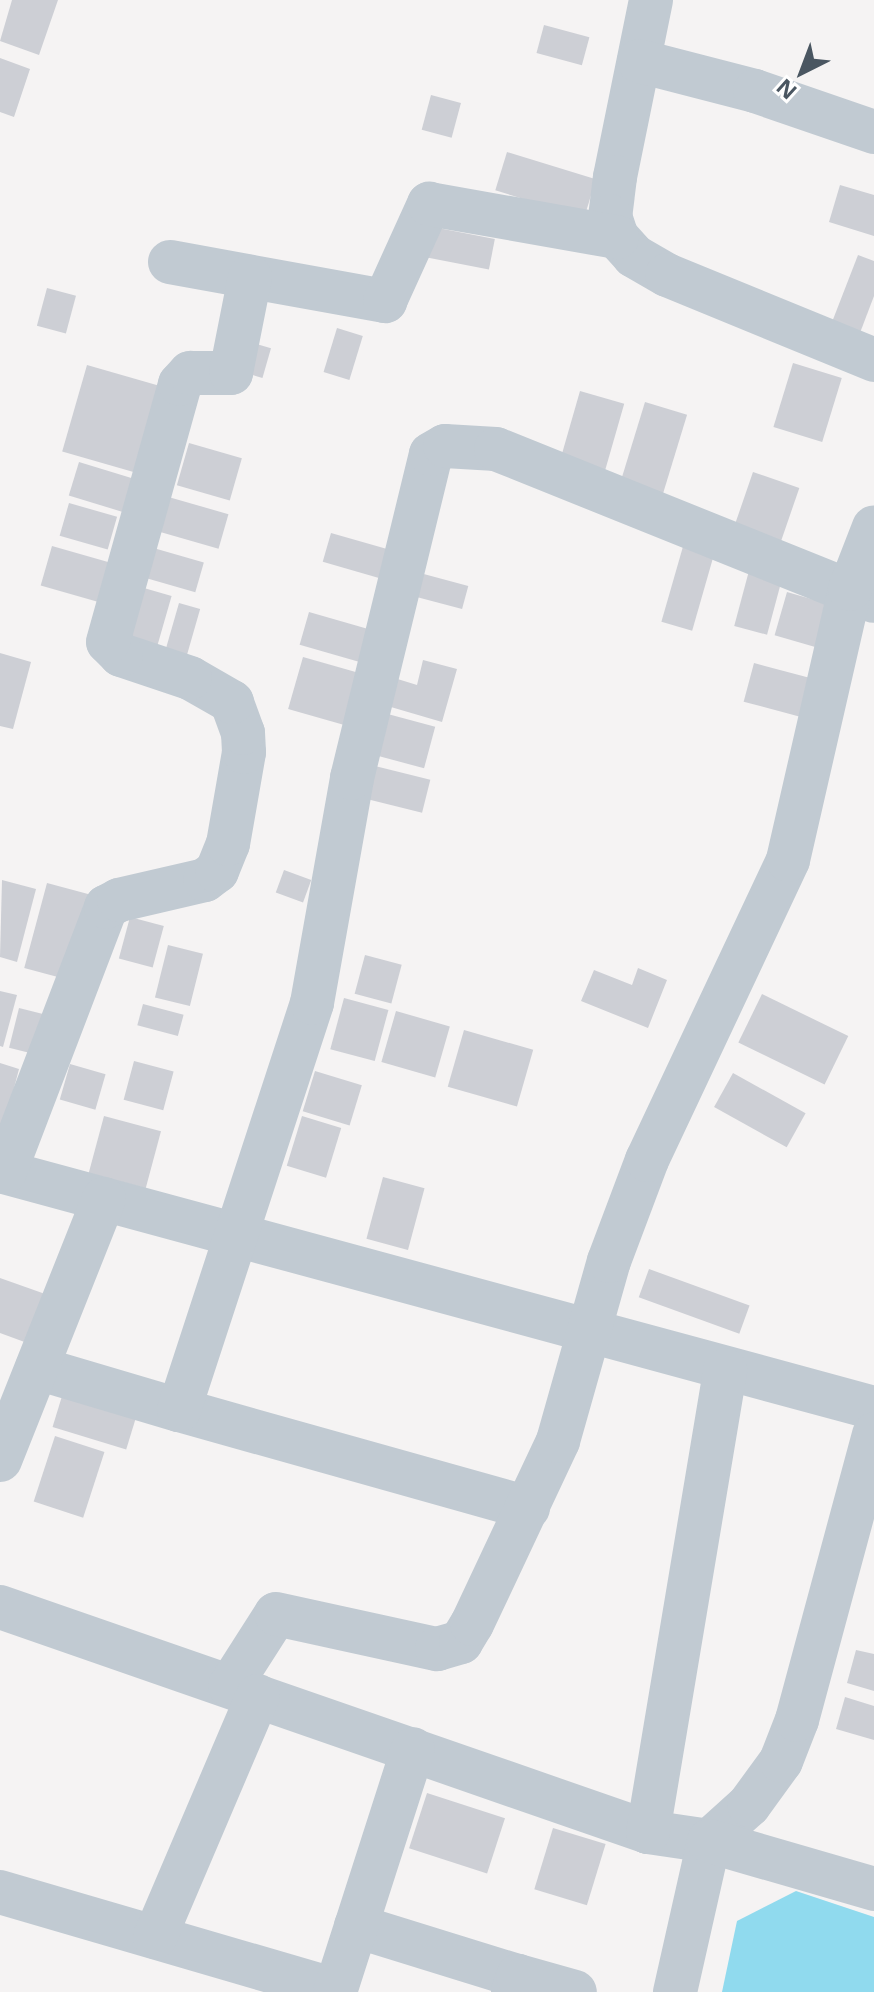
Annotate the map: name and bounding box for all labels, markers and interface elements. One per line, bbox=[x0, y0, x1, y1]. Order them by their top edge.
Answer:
north arrow bbox=[762, 32, 842, 112]
text: N bbox=[769, 73, 803, 107]

